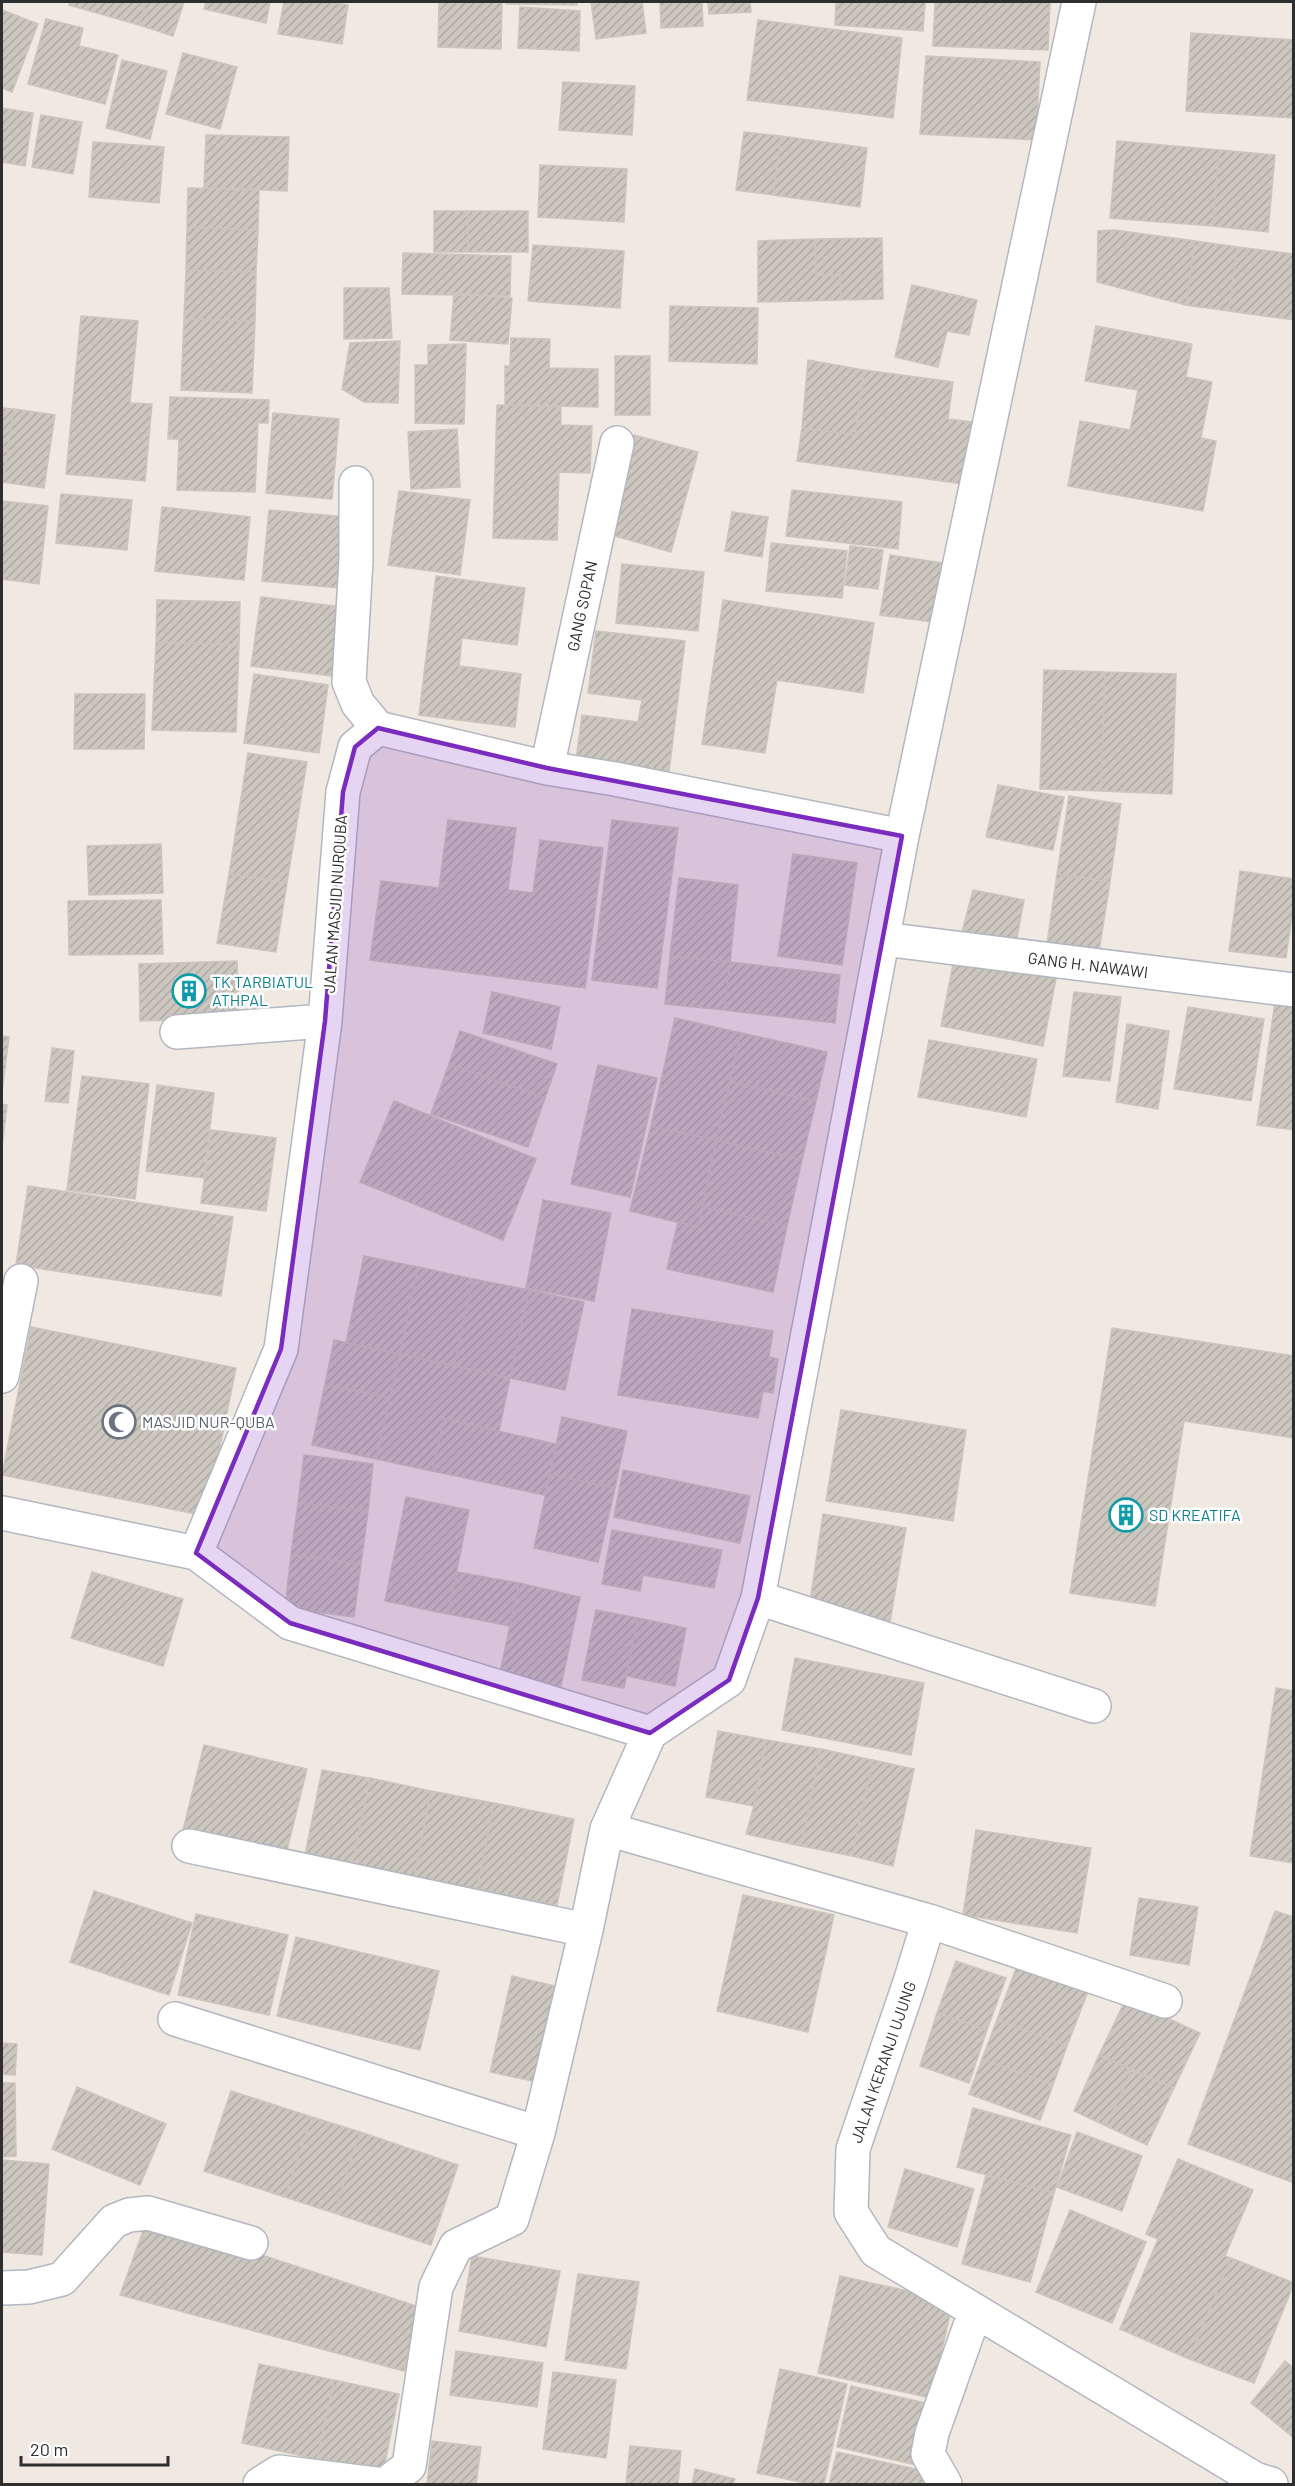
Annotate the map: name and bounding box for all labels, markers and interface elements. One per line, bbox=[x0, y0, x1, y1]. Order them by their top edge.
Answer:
street label: GANG SOPAN bbox=[563, 559, 600, 653]
street label: JALAN MASJID NURQUBA bbox=[319, 814, 350, 994]
street label: GANG H. NAWAWI bbox=[1027, 948, 1149, 981]
place label: TK TARBIATUL ATHPAL bbox=[212, 972, 313, 1009]
building icon: TK TARBIATUL ATHPAL bbox=[171, 973, 207, 1009]
mosque icon: MASJID NUR-QUBA bbox=[101, 1404, 137, 1440]
place label: MASJID NUR-QUBA bbox=[142, 1412, 275, 1431]
building icon: SD KREATIFA bbox=[1108, 1497, 1144, 1533]
place label: SD KREATIFA bbox=[1149, 1505, 1241, 1524]
street label: JALAN KERANJI UJUNG bbox=[846, 1978, 919, 2145]
scale bar bbox=[21, 2429, 168, 2467]
text: 20 m bbox=[30, 2438, 68, 2460]

